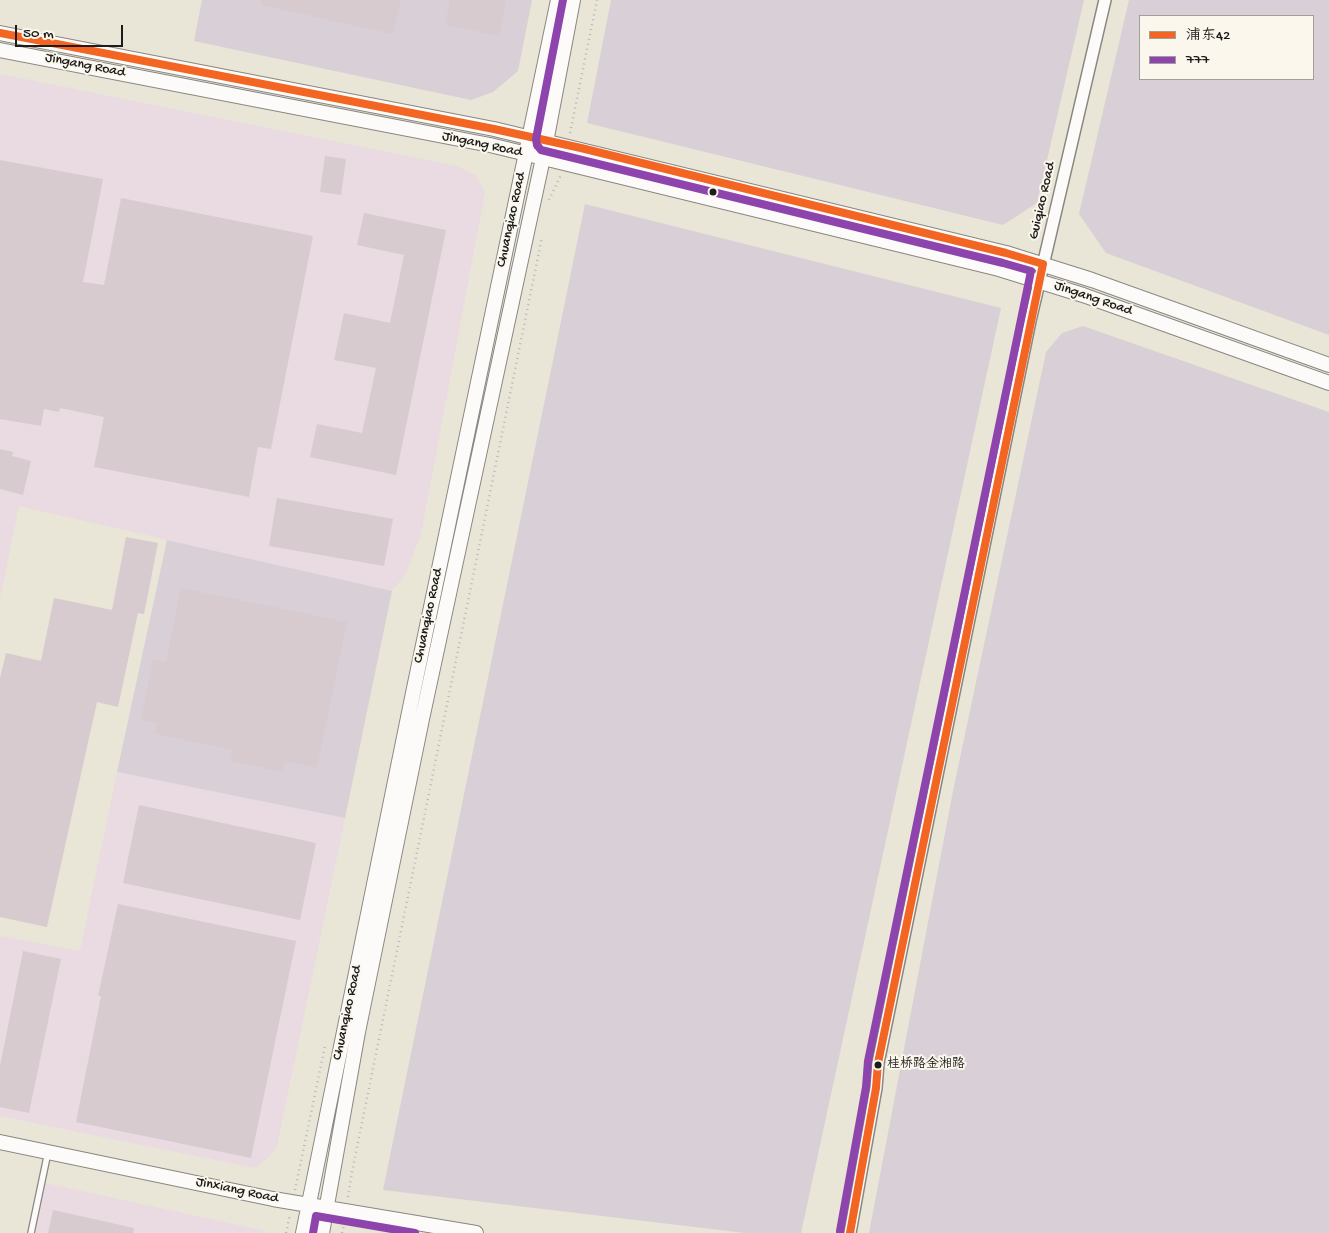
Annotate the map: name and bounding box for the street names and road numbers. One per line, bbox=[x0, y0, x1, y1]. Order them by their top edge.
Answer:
street label: Jingang Road bbox=[43, 50, 127, 82]
street label: Jingang Road bbox=[440, 128, 524, 162]
street label: Guiqiao Road bbox=[1026, 161, 1060, 241]
street label: Chuanqiao Road bbox=[494, 171, 530, 269]
street label: Jingang Road bbox=[1052, 278, 1134, 320]
street label: Chuanqiao Road bbox=[411, 567, 447, 665]
street label: Chuanqiao Road bbox=[330, 964, 366, 1062]
street label: Jinxiang Road bbox=[194, 1174, 280, 1208]

